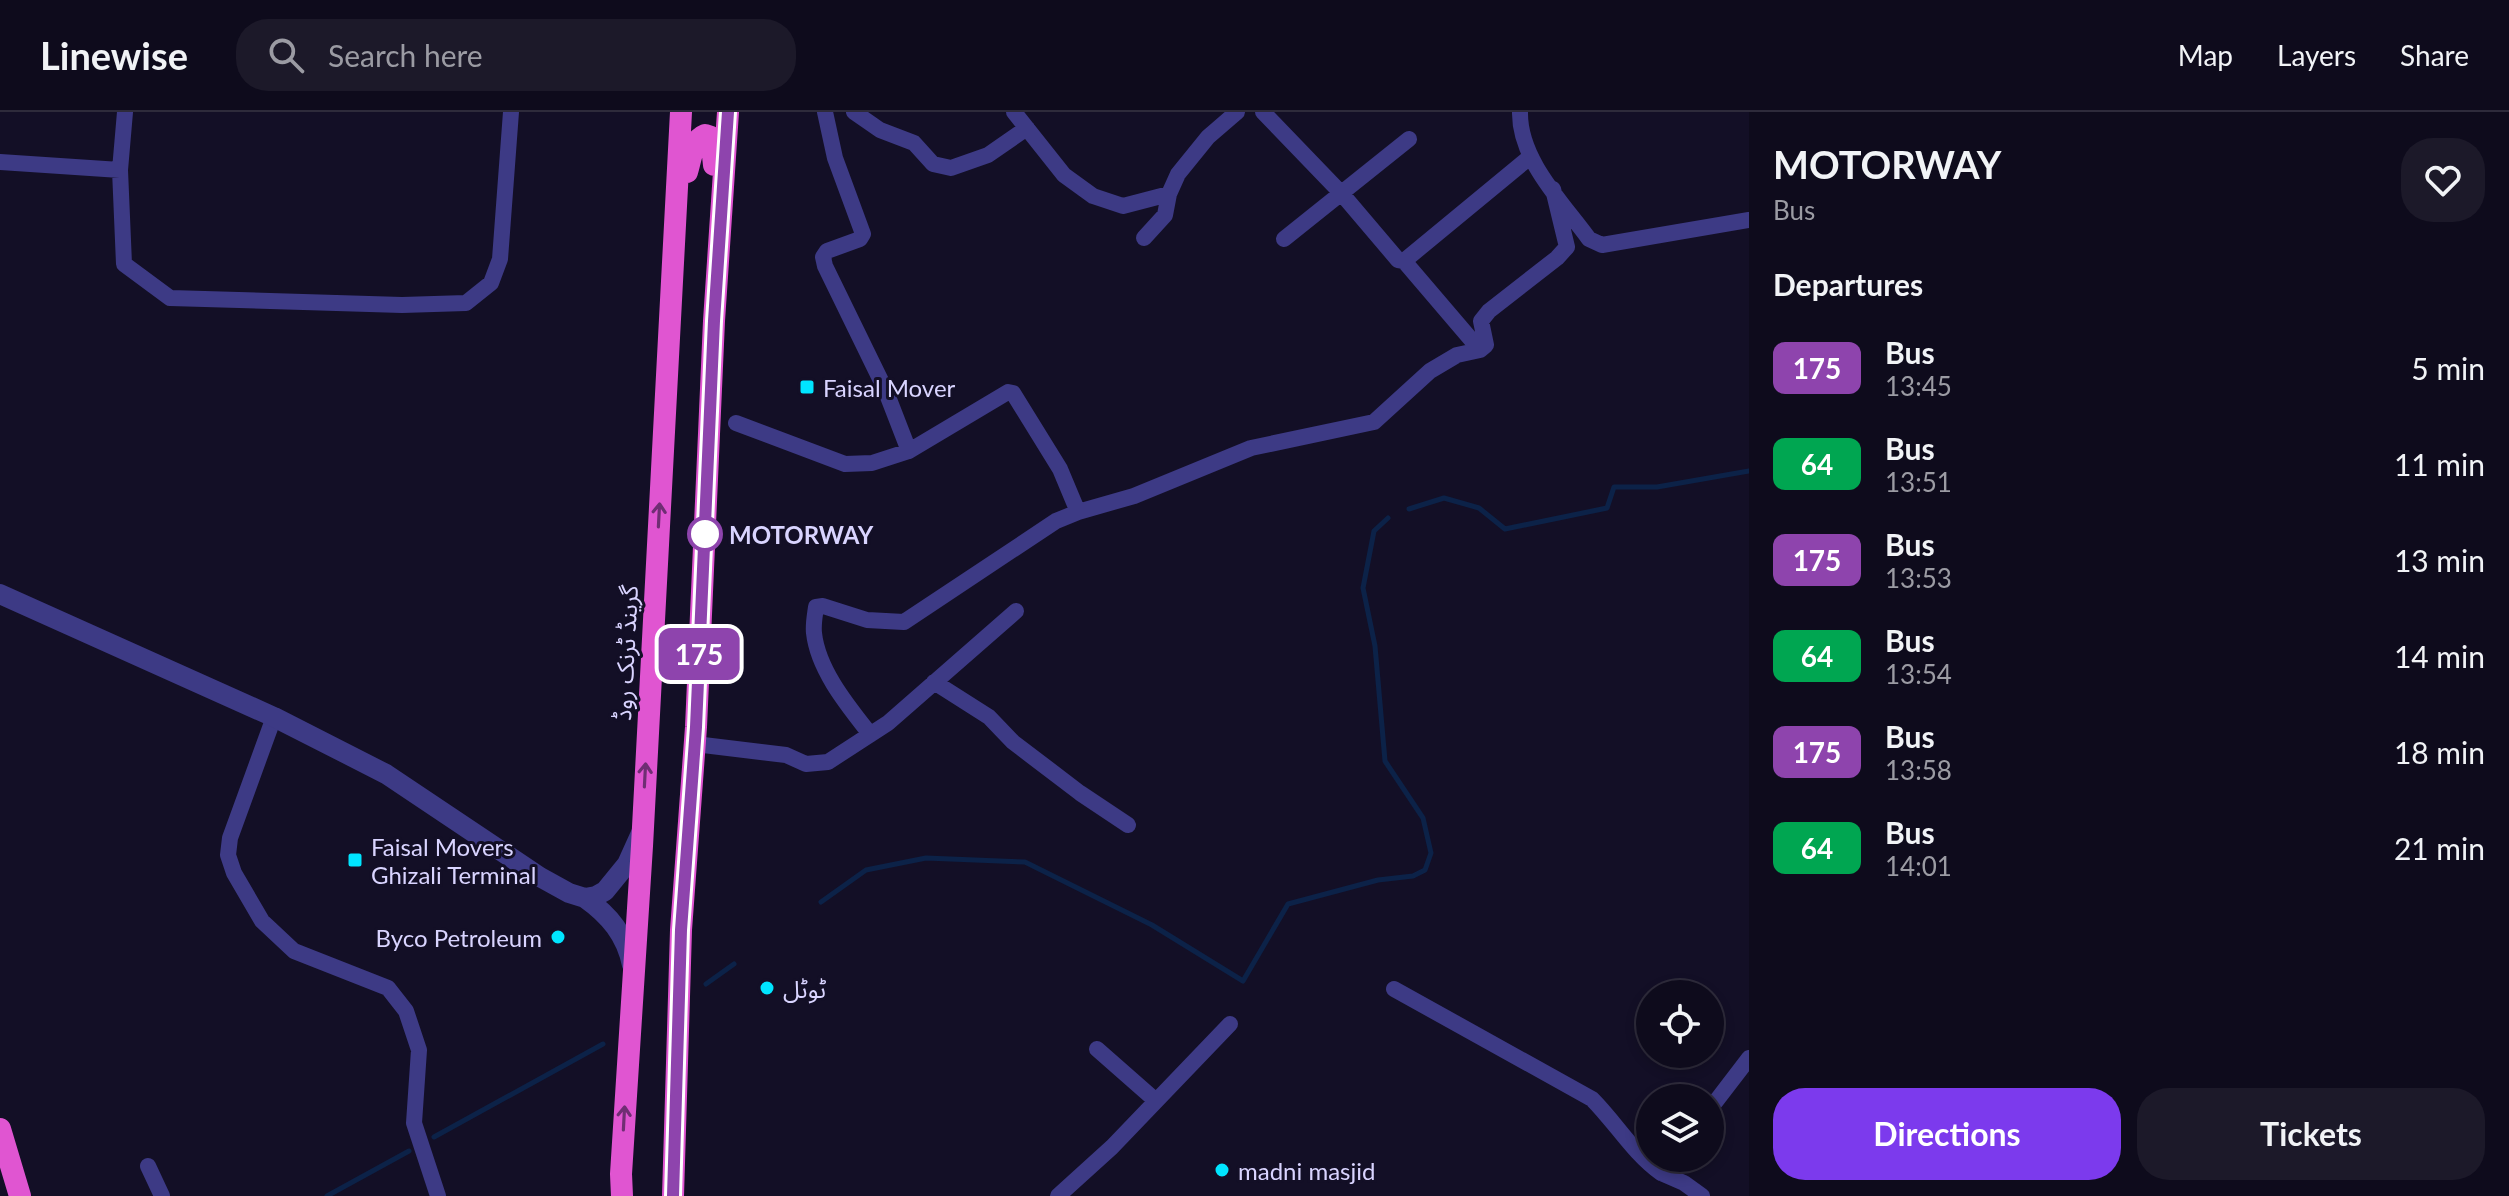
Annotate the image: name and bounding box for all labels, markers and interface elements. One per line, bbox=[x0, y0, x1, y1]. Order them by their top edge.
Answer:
search box bbox=[236, 19, 796, 91]
text: Linewise bbox=[40, 32, 188, 78]
icon: search bbox=[264, 33, 308, 77]
text: Search here bbox=[328, 37, 483, 73]
text: Map bbox=[2178, 38, 2233, 72]
text: Layers bbox=[2277, 38, 2356, 72]
text: Share bbox=[2400, 38, 2469, 72]
button: heart bbox=[2401, 138, 2485, 222]
text: MOTORWAY bbox=[1773, 141, 2001, 187]
text: Bus bbox=[1773, 194, 1815, 226]
text: Departures bbox=[1773, 266, 1923, 302]
text: Bus bbox=[1885, 334, 1935, 370]
text: 5 min bbox=[2411, 350, 2485, 386]
text: 175 bbox=[1793, 351, 1841, 385]
text: 13:45 bbox=[1885, 370, 1952, 402]
place label: Faisal Mover bbox=[823, 373, 956, 402]
marker: Faisal Mover bbox=[798, 378, 816, 396]
text: Bus bbox=[1885, 430, 1935, 466]
text: 11 min bbox=[2394, 446, 2485, 482]
text: 64 bbox=[1801, 447, 1833, 481]
text: 13:51 bbox=[1885, 466, 1952, 498]
one-way arrow bbox=[652, 502, 667, 529]
marker: MOTORWAY bbox=[688, 517, 722, 551]
place label: MOTORWAY bbox=[729, 520, 874, 549]
text: Bus bbox=[1885, 526, 1935, 562]
text: 13 min bbox=[2394, 542, 2485, 578]
text: 175 bbox=[1793, 543, 1841, 577]
text: 13:53 bbox=[1885, 562, 1952, 594]
street label: گرینڈ ٹرنک روڈ bbox=[607, 583, 644, 722]
text: Bus bbox=[1885, 622, 1935, 658]
line badge: 175 bbox=[653, 628, 745, 680]
text: 175 bbox=[675, 637, 723, 671]
text: 14 min bbox=[2394, 638, 2485, 674]
text: 64 bbox=[1801, 639, 1833, 673]
text: 13:54 bbox=[1885, 658, 1952, 690]
text: Bus bbox=[1885, 718, 1935, 754]
text: 18 min bbox=[2394, 734, 2485, 770]
text: 175 bbox=[1793, 735, 1841, 769]
text: 13:58 bbox=[1885, 754, 1952, 786]
one-way arrow bbox=[638, 762, 653, 789]
text: Bus bbox=[1885, 814, 1935, 850]
text: 21 min bbox=[2394, 830, 2485, 866]
text: 64 bbox=[1801, 831, 1833, 865]
place label: Faisal Movers Ghizali Terminal bbox=[371, 832, 536, 889]
text: 14:01 bbox=[1885, 850, 1952, 882]
marker: Faisal Movers Ghizali Terminal bbox=[346, 851, 364, 869]
place label: Byco Petroleum bbox=[375, 923, 542, 952]
marker: Byco Petroleum bbox=[549, 928, 567, 946]
place label: ٹوٹل bbox=[783, 974, 826, 1004]
marker: ٹوٹل bbox=[758, 979, 776, 997]
map controls bbox=[1636, 980, 1724, 1172]
button: locate bbox=[1636, 980, 1724, 1068]
button: layers bbox=[1636, 1084, 1724, 1172]
button: Directions bbox=[1773, 1088, 2121, 1180]
button: Tickets bbox=[2137, 1088, 2485, 1180]
one-way arrow bbox=[617, 1105, 632, 1132]
place label: madni masjid bbox=[1238, 1156, 1375, 1185]
marker: madni masjid bbox=[1213, 1161, 1231, 1179]

